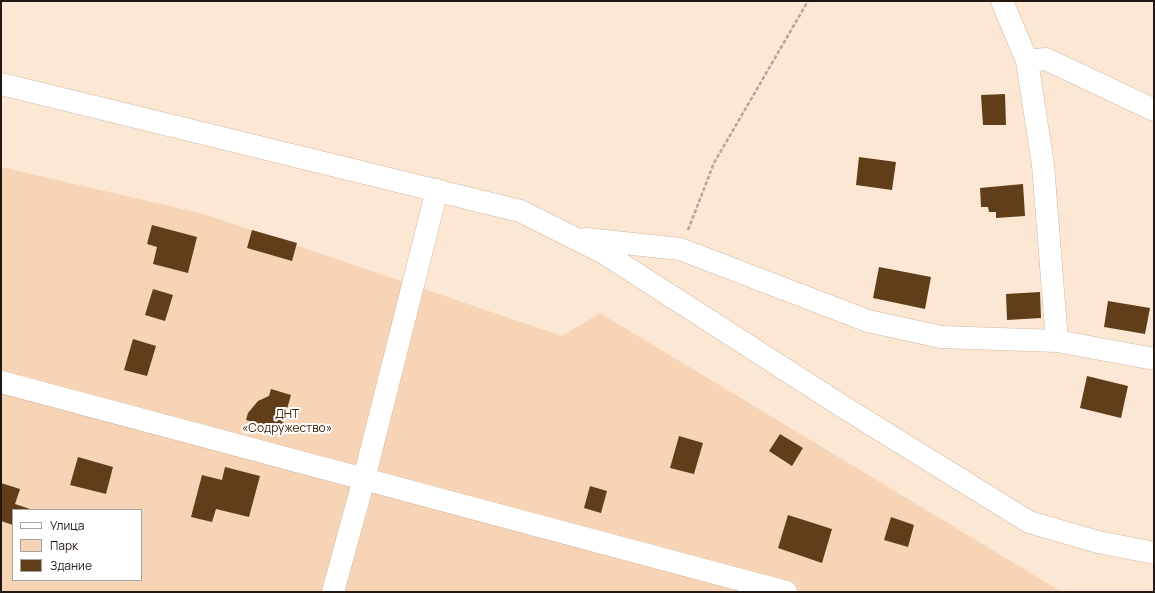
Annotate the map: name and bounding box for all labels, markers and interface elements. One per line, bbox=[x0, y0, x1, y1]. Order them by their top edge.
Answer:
park label: ДНТ «Содружество» bbox=[242, 408, 332, 436]
legend bbox=[12, 509, 142, 581]
text: Улица bbox=[50, 517, 84, 534]
text: Парк bbox=[50, 537, 78, 554]
text: Здание bbox=[50, 557, 92, 574]

